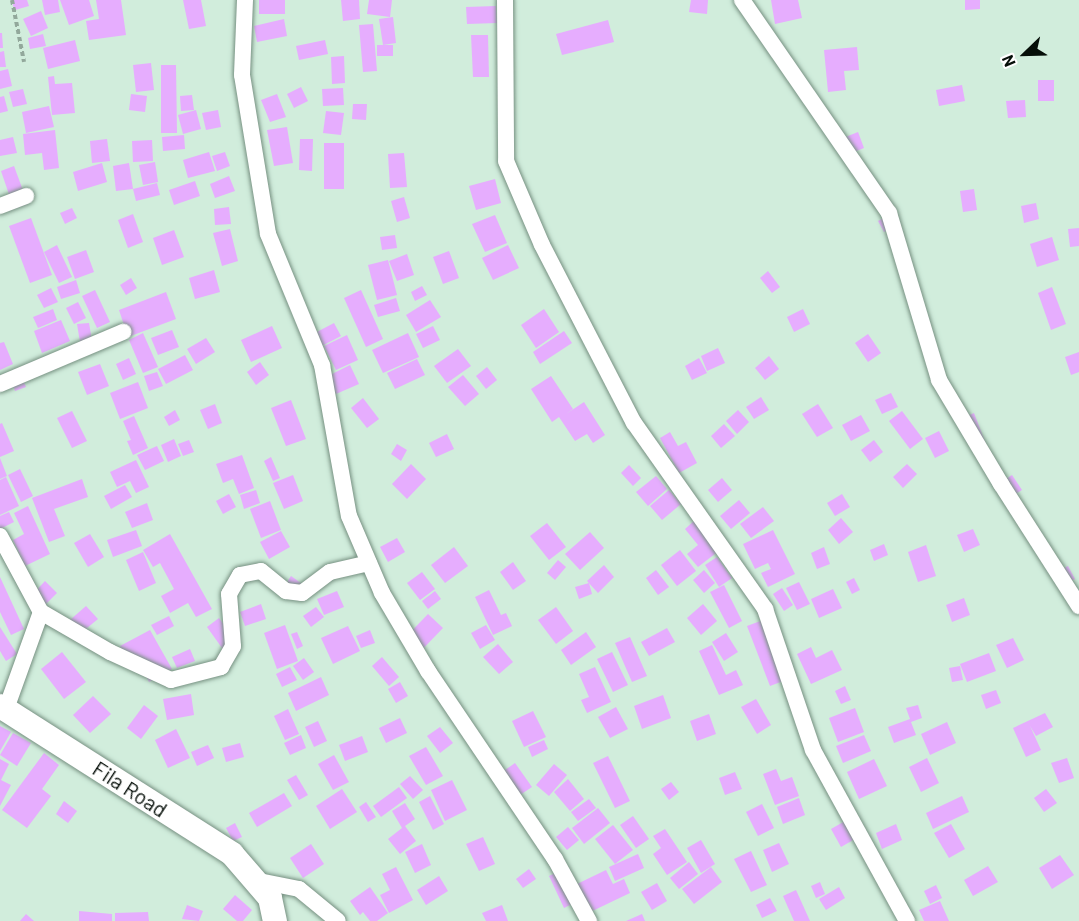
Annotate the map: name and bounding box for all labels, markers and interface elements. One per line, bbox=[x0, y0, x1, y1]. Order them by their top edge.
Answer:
north arrow bbox=[995, 24, 1055, 84]
text: N bbox=[997, 53, 1019, 70]
street label: Fila Road bbox=[88, 756, 172, 822]

